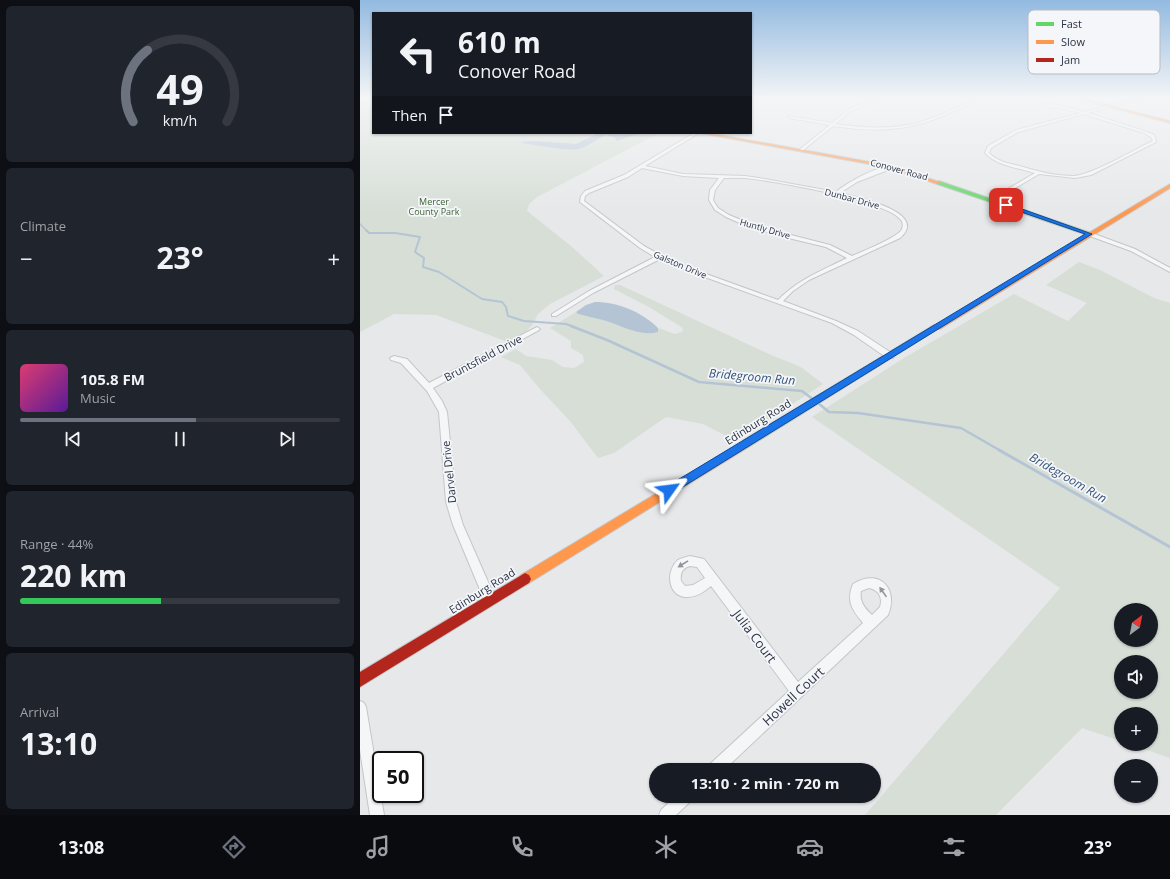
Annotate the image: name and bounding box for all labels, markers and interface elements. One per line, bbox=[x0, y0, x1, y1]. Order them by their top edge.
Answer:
legend bbox=[1028, 10, 1160, 74]
text: Fast bbox=[1061, 16, 1082, 31]
text: 610 m bbox=[458, 23, 541, 61]
icon: left bbox=[392, 28, 444, 80]
text: Slow bbox=[1061, 34, 1085, 49]
text: Jam bbox=[1060, 52, 1080, 67]
text: Conover Road bbox=[458, 59, 576, 83]
text: 49 bbox=[156, 61, 204, 117]
icon: arrive bbox=[435, 104, 457, 126]
text: Then bbox=[392, 105, 427, 125]
text: km/h bbox=[163, 110, 197, 129]
street label: Conover Road bbox=[869, 156, 929, 183]
street label: Dunbar Drive bbox=[823, 185, 881, 212]
pin bbox=[989, 188, 1023, 222]
icon: arrive bbox=[995, 194, 1017, 216]
park label: Mercer County Park bbox=[409, 195, 460, 218]
street label: Huntly Drive bbox=[738, 215, 792, 242]
text: Climate bbox=[20, 217, 66, 235]
text: 23° bbox=[156, 237, 204, 278]
text: − bbox=[20, 243, 33, 273]
text: + bbox=[327, 243, 340, 273]
street label: Galston Drive bbox=[652, 247, 709, 282]
street label: Bruntsfield Drive bbox=[441, 331, 524, 384]
water label: Bridegroom Run bbox=[708, 364, 796, 389]
text: 105.8 FM bbox=[80, 369, 145, 389]
text: Music bbox=[80, 389, 115, 407]
street label: Edinburg Road bbox=[722, 395, 794, 448]
icon: previous bbox=[62, 428, 84, 450]
icon: pause bbox=[169, 428, 191, 450]
icon: next bbox=[276, 428, 298, 450]
street label: Darvel Drive bbox=[438, 440, 459, 504]
water label: Bridegroom Run bbox=[1026, 449, 1110, 507]
position arrow bbox=[648, 469, 690, 511]
text: Range · 44% bbox=[20, 535, 93, 553]
text: 220 km bbox=[20, 555, 127, 596]
one-way arrow bbox=[677, 561, 689, 568]
street label: Edinburg Road bbox=[446, 564, 518, 617]
one-way arrow bbox=[879, 586, 887, 597]
north arrow bbox=[1114, 603, 1158, 647]
map controls bbox=[1114, 603, 1158, 803]
street label: Julia Court bbox=[728, 604, 781, 667]
button: sound bbox=[1114, 655, 1158, 699]
street label: Howell Court bbox=[758, 662, 828, 729]
text: Arrival bbox=[20, 703, 59, 721]
button: + bbox=[1114, 707, 1158, 751]
text: 13:10 bbox=[20, 723, 97, 764]
speed limit sign: 50 bbox=[372, 751, 424, 803]
button: − bbox=[1114, 759, 1158, 803]
text: 13:10 · 2 min · 720 m bbox=[691, 773, 839, 793]
icon: directions bbox=[220, 833, 248, 861]
icon: music bbox=[364, 833, 392, 861]
icon: phone bbox=[508, 833, 536, 861]
icon: climate bbox=[652, 833, 680, 861]
icon: car bbox=[796, 833, 824, 861]
icon: filters bbox=[940, 833, 968, 861]
text: 13:08 bbox=[58, 835, 104, 859]
text: 23° bbox=[1084, 835, 1112, 859]

